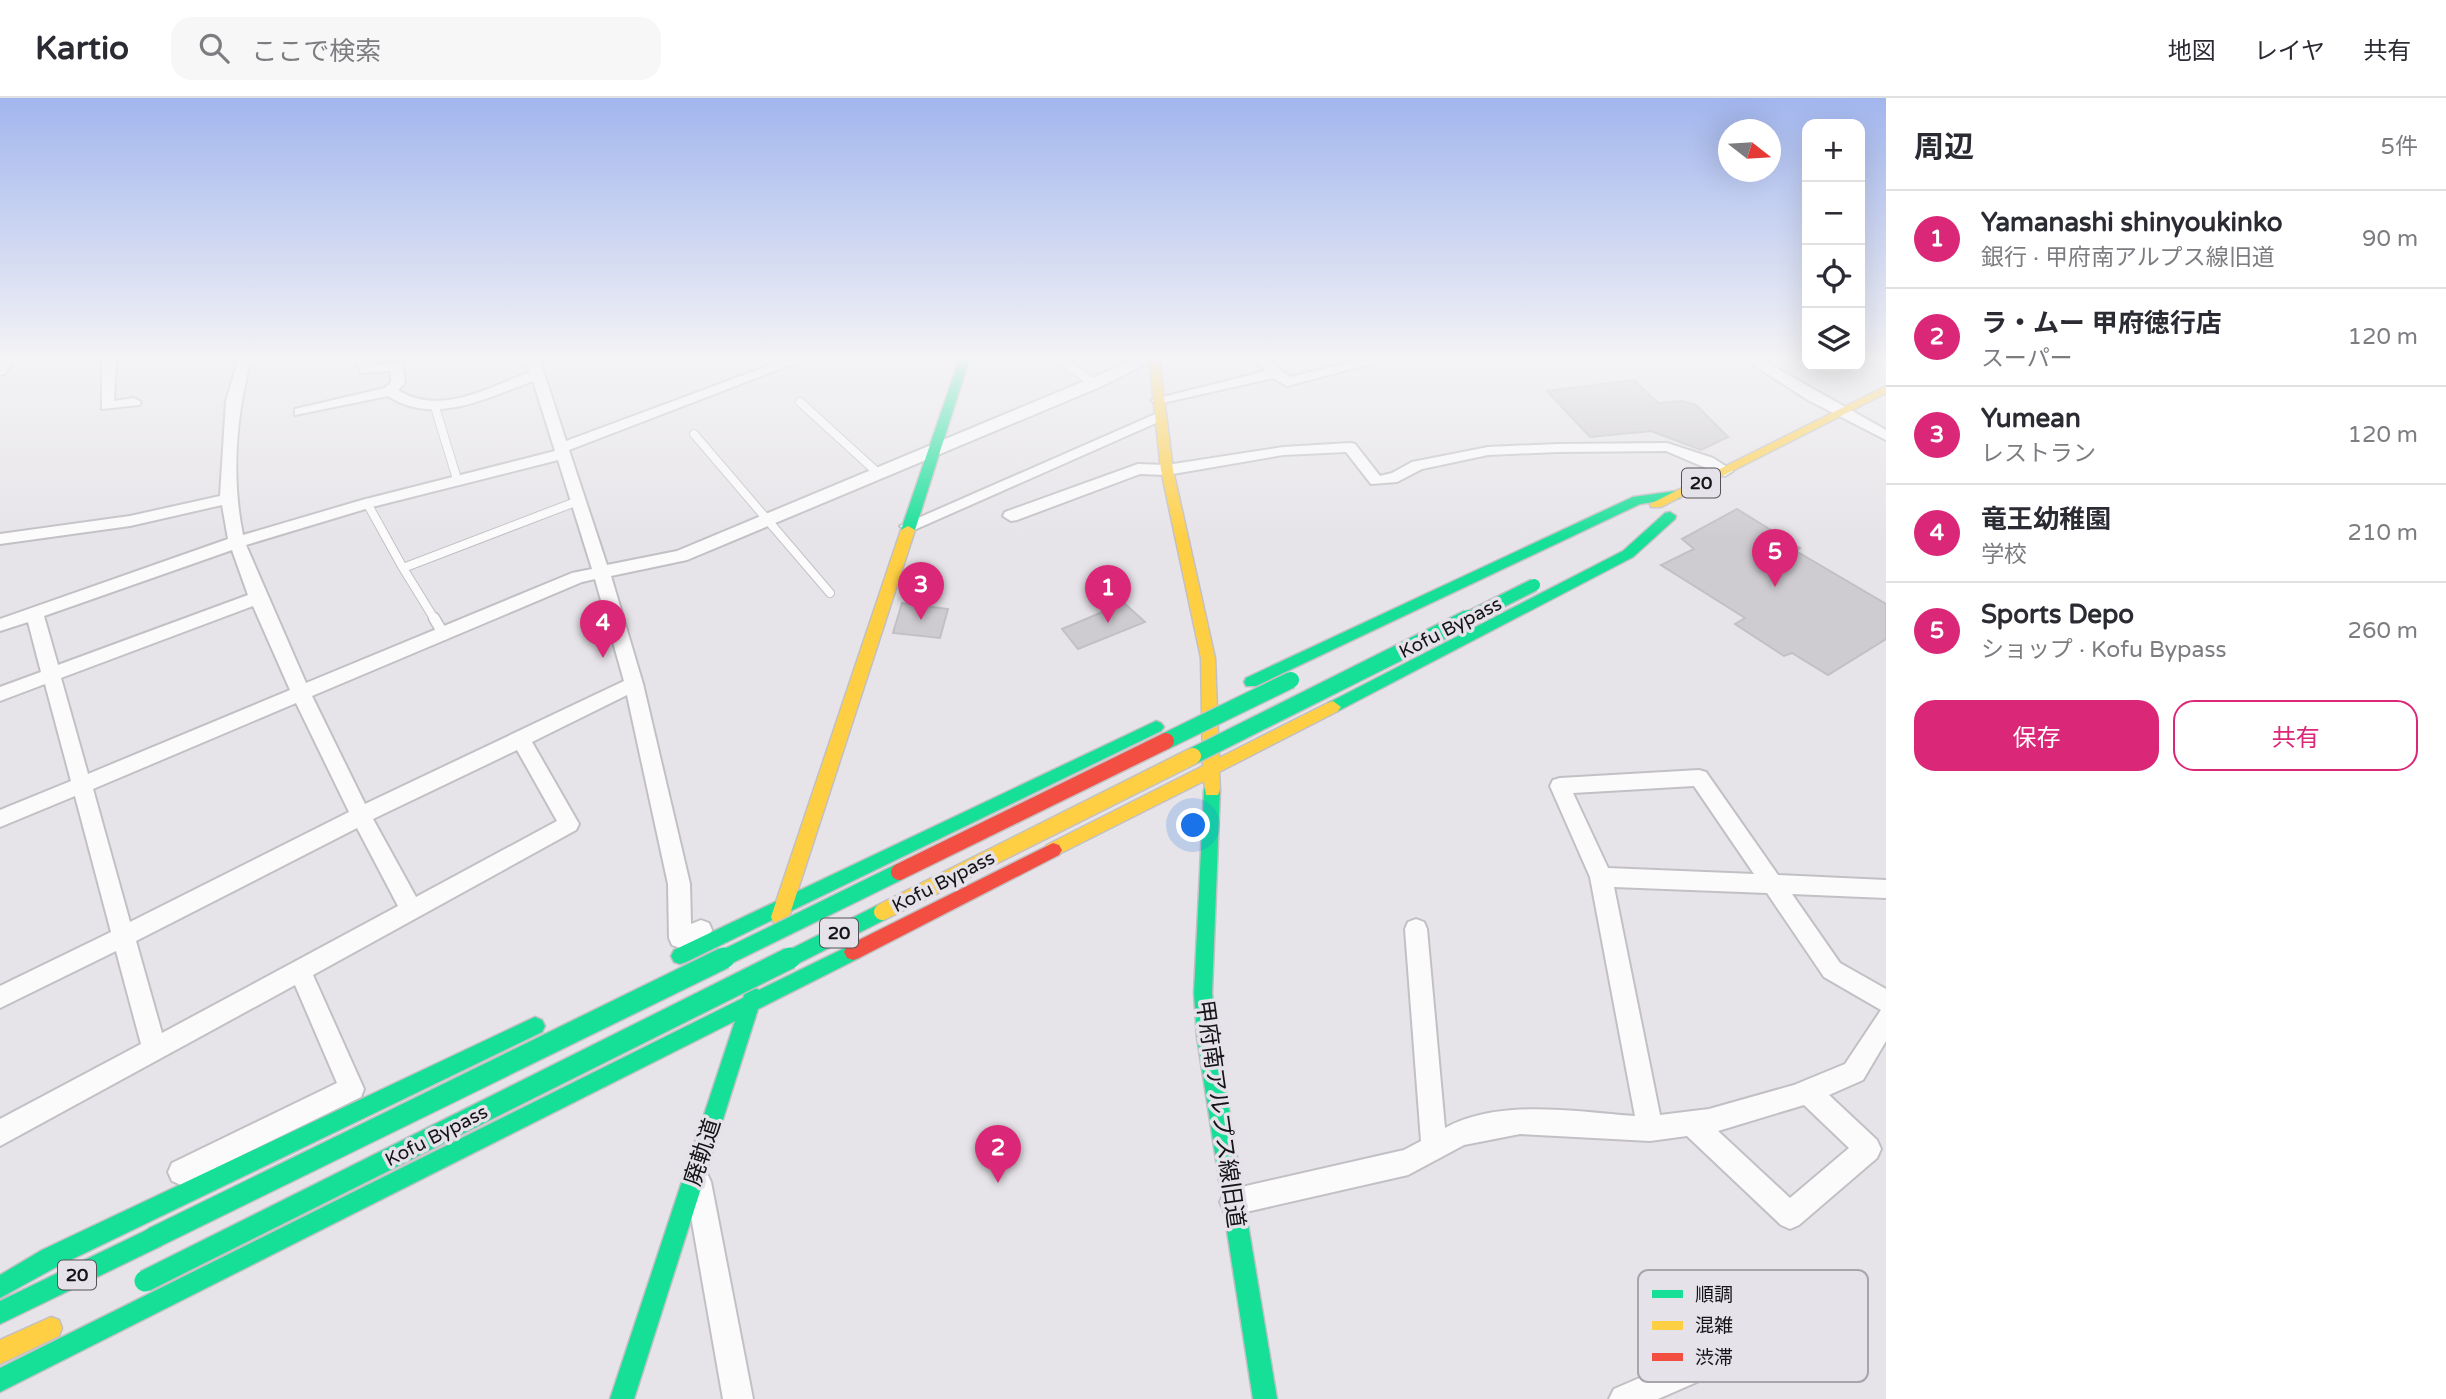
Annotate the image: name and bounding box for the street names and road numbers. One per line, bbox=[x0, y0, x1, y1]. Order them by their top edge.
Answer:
road number: 20 bbox=[1682, 468, 1720, 498]
street label: Kofu Bypass bbox=[1396, 593, 1505, 663]
street label: Kofu Bypass bbox=[889, 847, 998, 917]
road number: 20 bbox=[820, 918, 858, 948]
street label: 甲府南アルプス線旧道 bbox=[1190, 998, 1250, 1230]
street label: Kofu Bypass bbox=[382, 1101, 491, 1171]
street label: 廃軌道 bbox=[679, 1115, 727, 1189]
road number: 20 bbox=[58, 1260, 96, 1290]

